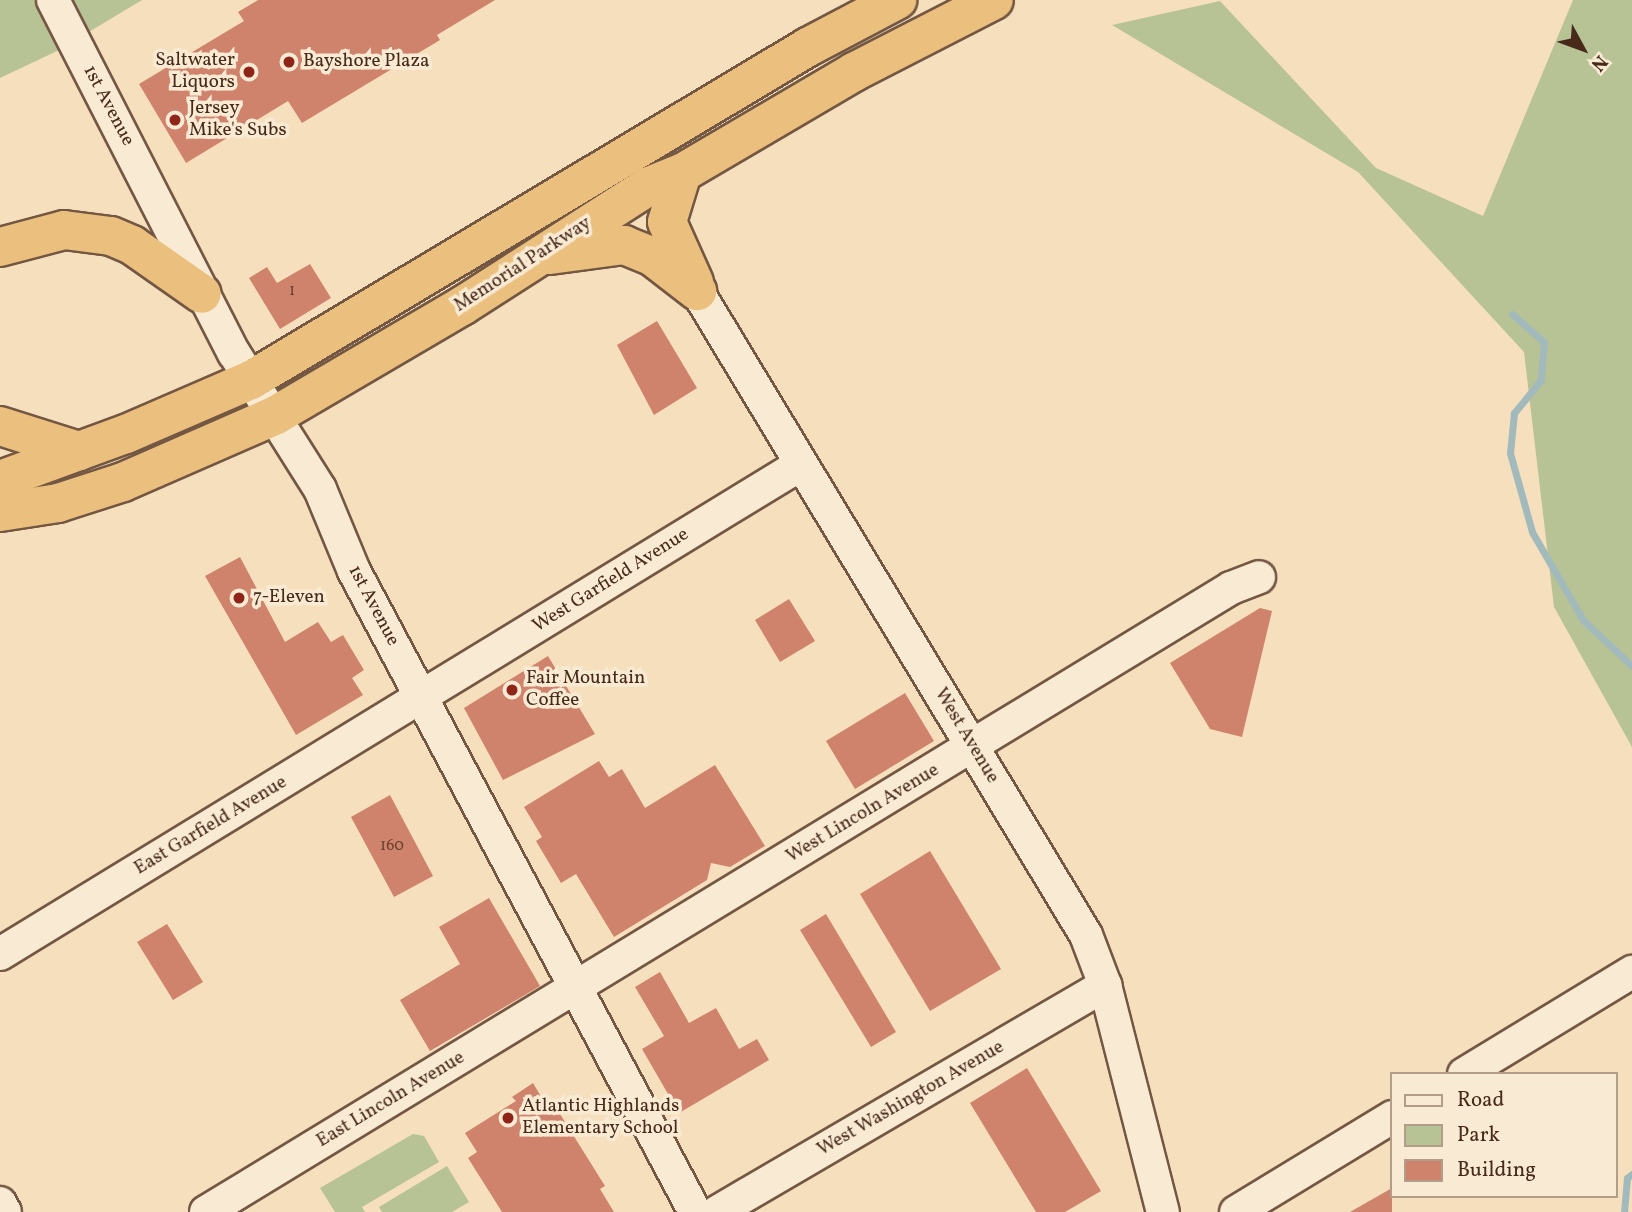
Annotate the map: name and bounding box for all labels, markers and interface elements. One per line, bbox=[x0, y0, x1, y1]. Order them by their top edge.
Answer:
north arrow bbox=[1548, 14, 1618, 84]
text: N bbox=[1585, 49, 1613, 77]
place label: Saltwater Liquors bbox=[155, 50, 235, 94]
place label: Bayshore Plaza bbox=[303, 51, 430, 73]
marker: Bayshore Plaza bbox=[281, 54, 297, 70]
street label: 1st Avenue bbox=[77, 62, 139, 150]
marker: Saltwater Liquors bbox=[241, 64, 257, 80]
place label: Jersey Mike's Subs bbox=[189, 98, 287, 142]
marker: Jersey Mike's Subs bbox=[167, 112, 183, 128]
street label: Memorial Parkway bbox=[450, 212, 596, 318]
house number: 1 bbox=[289, 281, 295, 301]
street label: West Garfield Avenue bbox=[529, 524, 693, 638]
street label: 1st Avenue bbox=[342, 562, 404, 650]
place label: 7-Eleven bbox=[253, 587, 325, 609]
marker: 7-Eleven bbox=[231, 590, 247, 606]
place label: Fair Mountain Coffee bbox=[526, 668, 645, 712]
marker: Fair Mountain Coffee bbox=[504, 682, 520, 698]
street label: West Avenue bbox=[929, 684, 1003, 788]
street label: West Lincoln Avenue bbox=[782, 759, 944, 869]
street label: East Garfield Avenue bbox=[131, 771, 291, 881]
house number: 160 bbox=[380, 836, 404, 856]
street label: West Washington Avenue bbox=[813, 1036, 1009, 1162]
street label: East Lincoln Avenue bbox=[313, 1047, 469, 1153]
legend bbox=[1390, 1072, 1618, 1198]
text: Road bbox=[1457, 1086, 1504, 1115]
place label: Atlantic Highlands Elementary School bbox=[522, 1096, 679, 1140]
marker: Atlantic Highlands Elementary School bbox=[500, 1110, 516, 1126]
text: Park bbox=[1457, 1121, 1500, 1150]
text: Building bbox=[1457, 1156, 1536, 1185]

